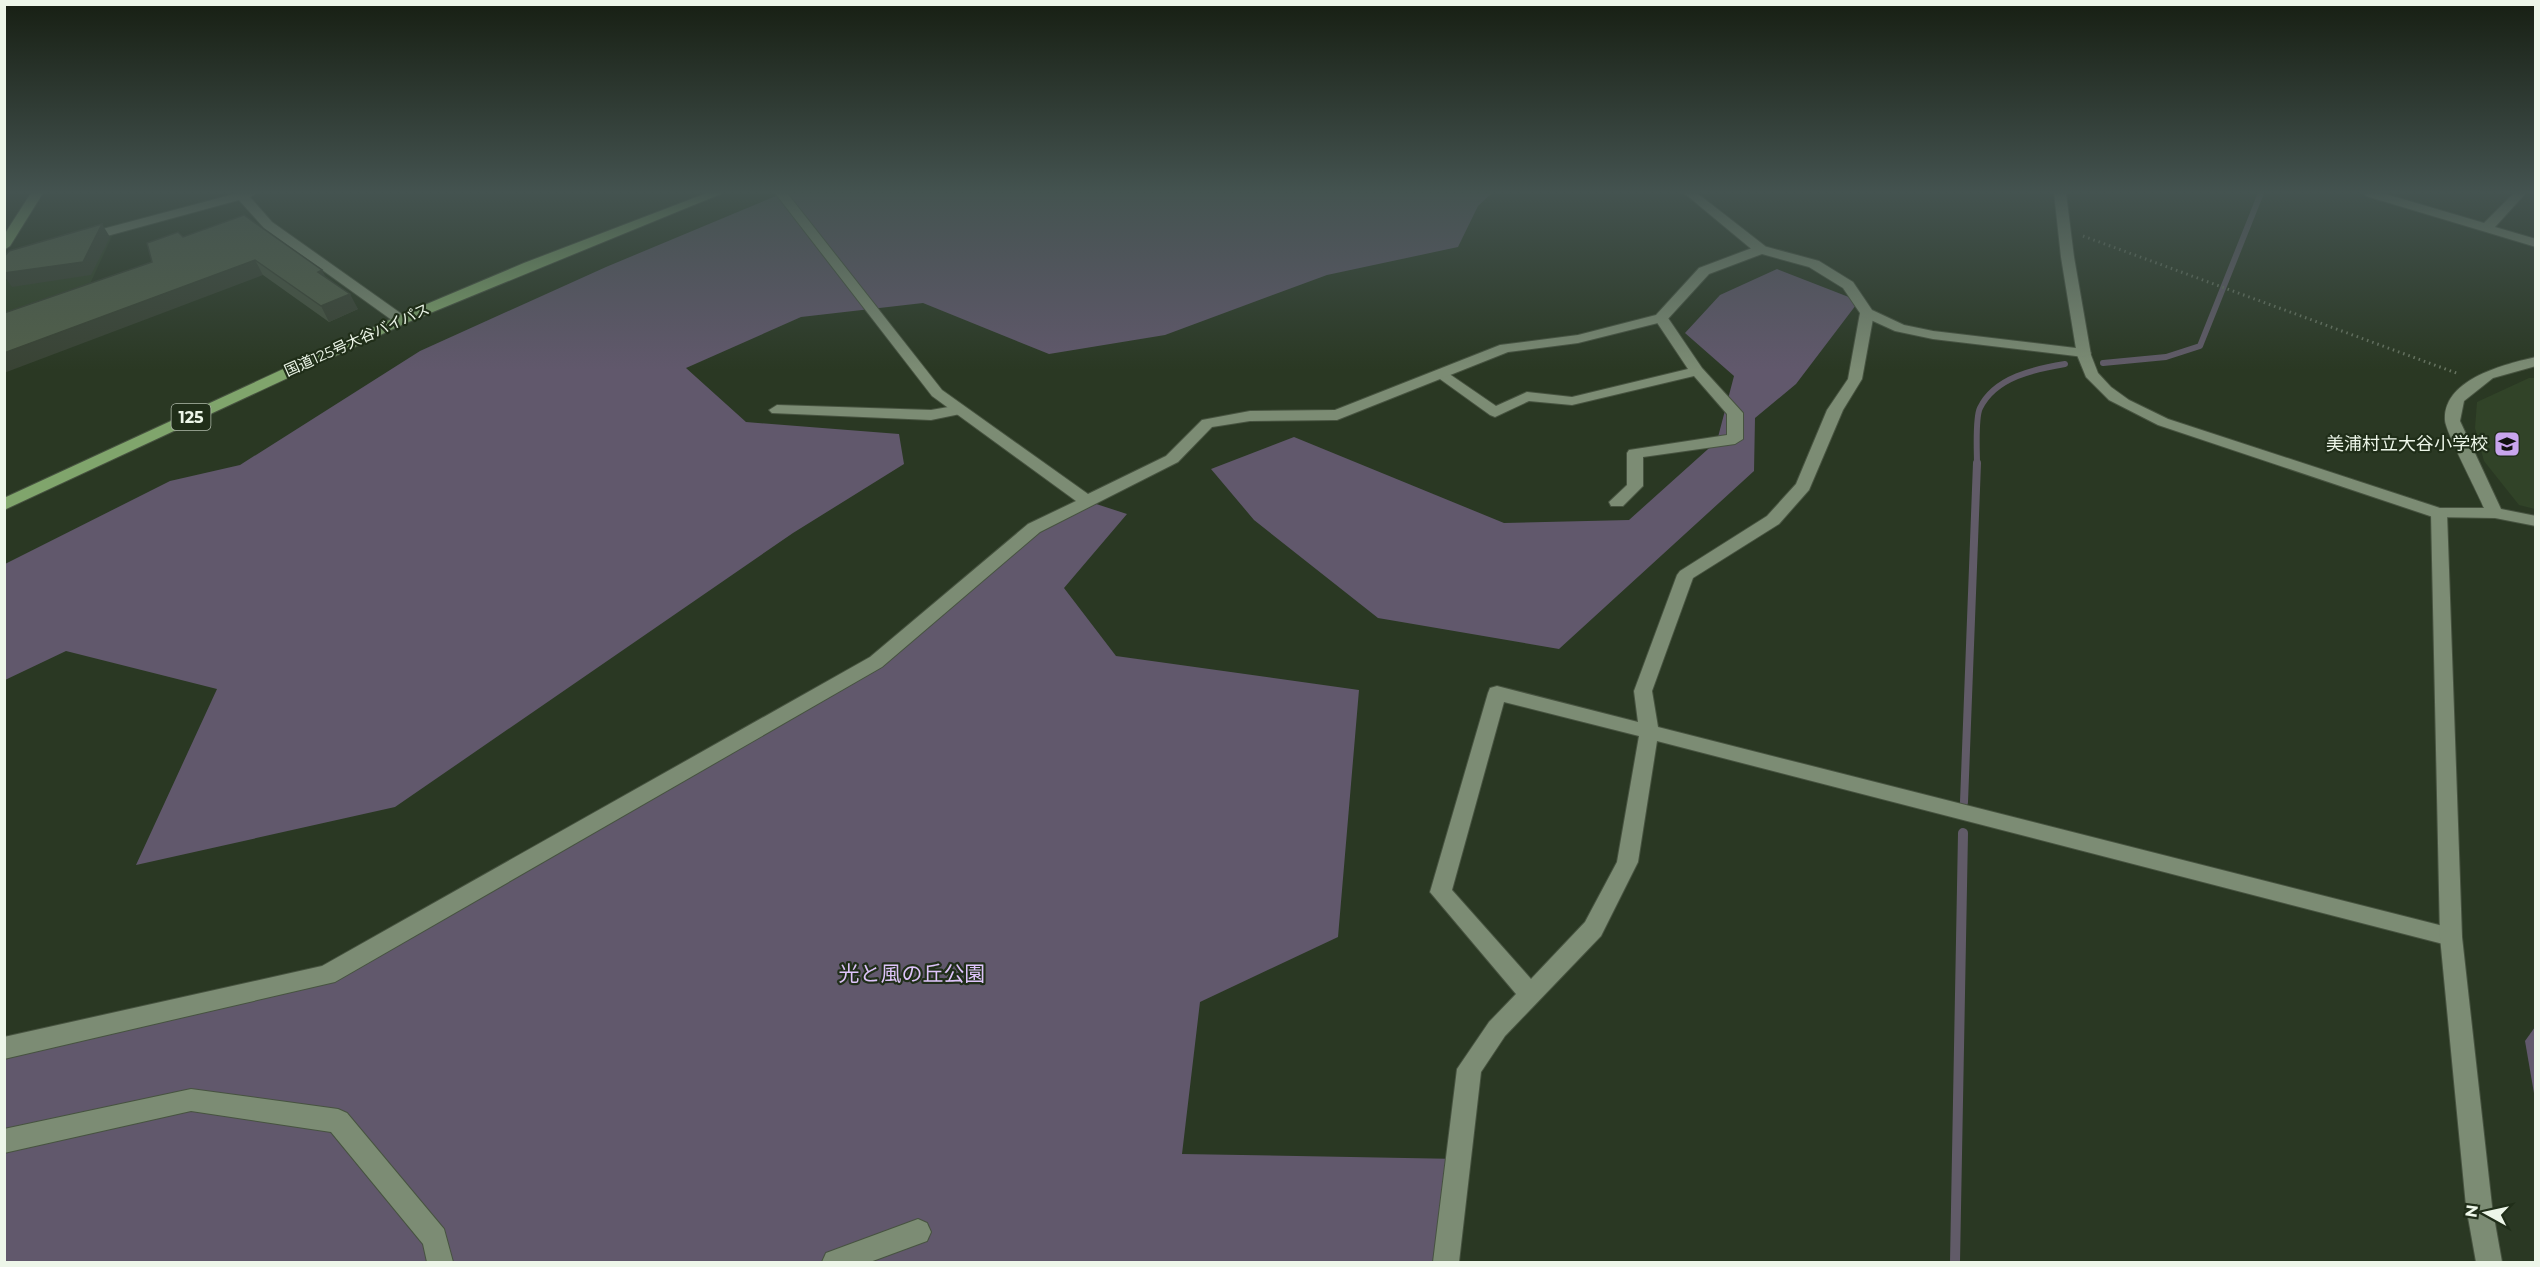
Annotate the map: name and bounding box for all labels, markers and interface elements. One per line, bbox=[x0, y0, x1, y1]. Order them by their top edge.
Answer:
street label: 国道125号大谷バイパス bbox=[281, 299, 432, 380]
road number: 125 bbox=[172, 404, 210, 430]
school or university icon: 美浦村立大谷小学校 bbox=[2492, 429, 2522, 459]
place label: 美浦村立大谷小学校 bbox=[2326, 433, 2488, 455]
park label: 光と風の丘公園 bbox=[839, 961, 986, 986]
north arrow bbox=[2456, 1183, 2516, 1243]
text: N bbox=[2461, 1203, 2482, 1219]

